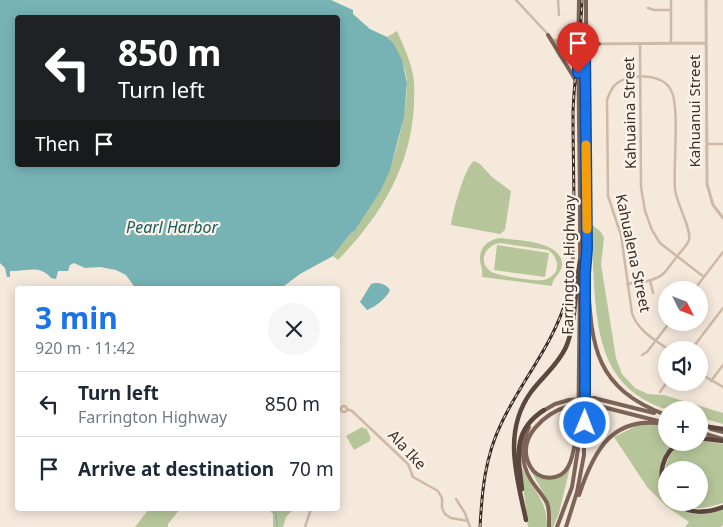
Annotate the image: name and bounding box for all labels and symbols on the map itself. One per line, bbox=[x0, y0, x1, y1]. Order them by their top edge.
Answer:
pin bbox=[557, 22, 599, 73]
street label: Kahuanui Street bbox=[684, 54, 704, 167]
street label: Kahuaina Street bbox=[618, 56, 640, 169]
street label: Kahualena Street bbox=[612, 192, 656, 314]
street label: Farrington Highway bbox=[557, 194, 579, 335]
water label: Pearl Harbor bbox=[126, 216, 219, 238]
north arrow bbox=[658, 281, 708, 331]
position arrow bbox=[558, 396, 610, 448]
street label: Ala Ike bbox=[384, 425, 431, 473]

